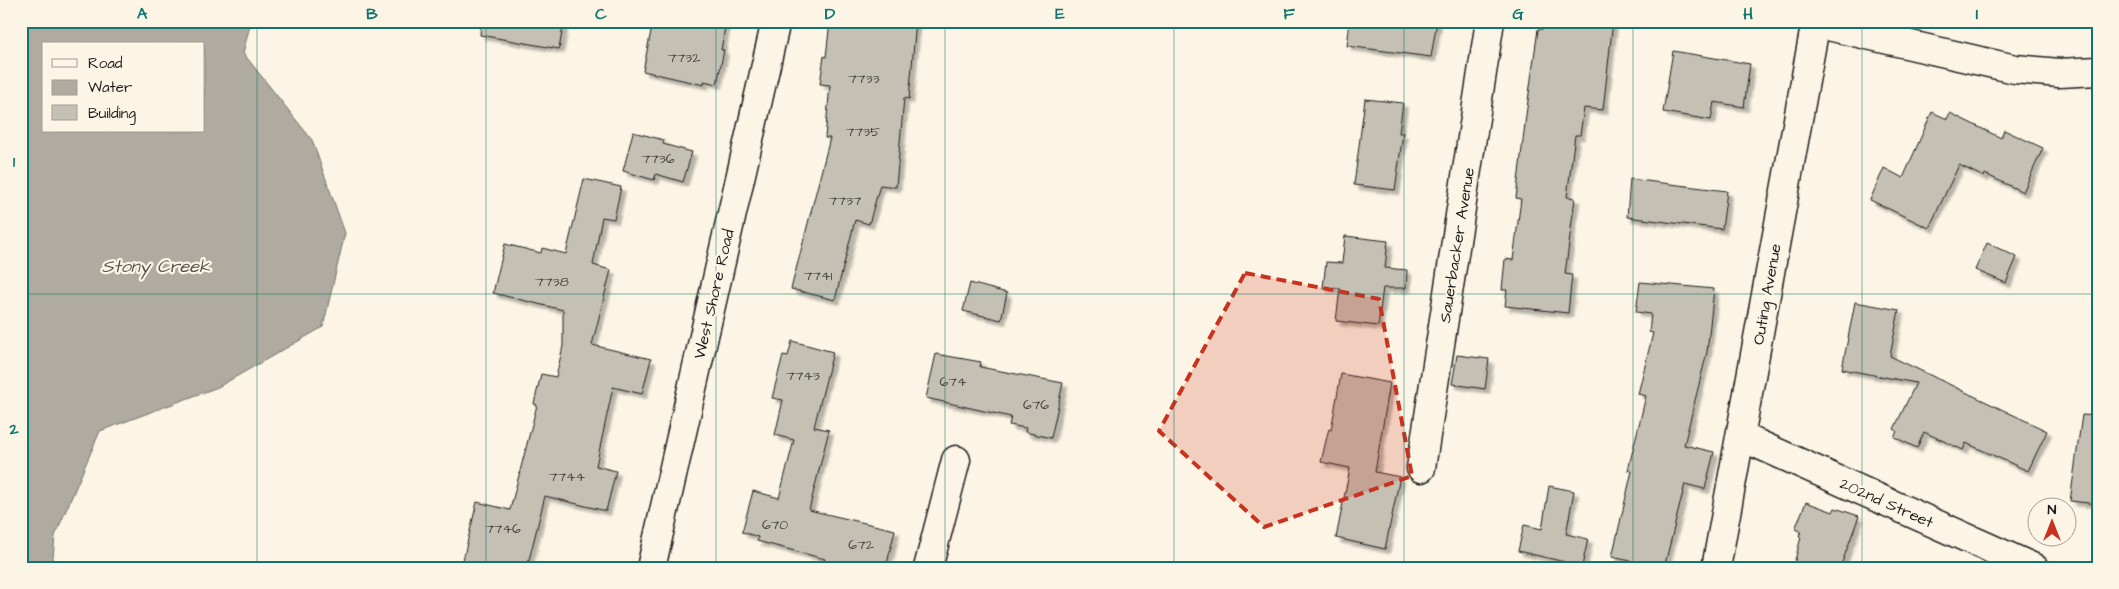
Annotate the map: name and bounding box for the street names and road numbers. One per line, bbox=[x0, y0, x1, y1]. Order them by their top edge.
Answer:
street label: Sauerbacker Avenue bbox=[1434, 166, 1480, 324]
street label: West Shore Road bbox=[688, 227, 740, 361]
street label: Outing Avenue bbox=[1747, 242, 1788, 347]
street label: 202nd Street bbox=[1836, 472, 1937, 534]

